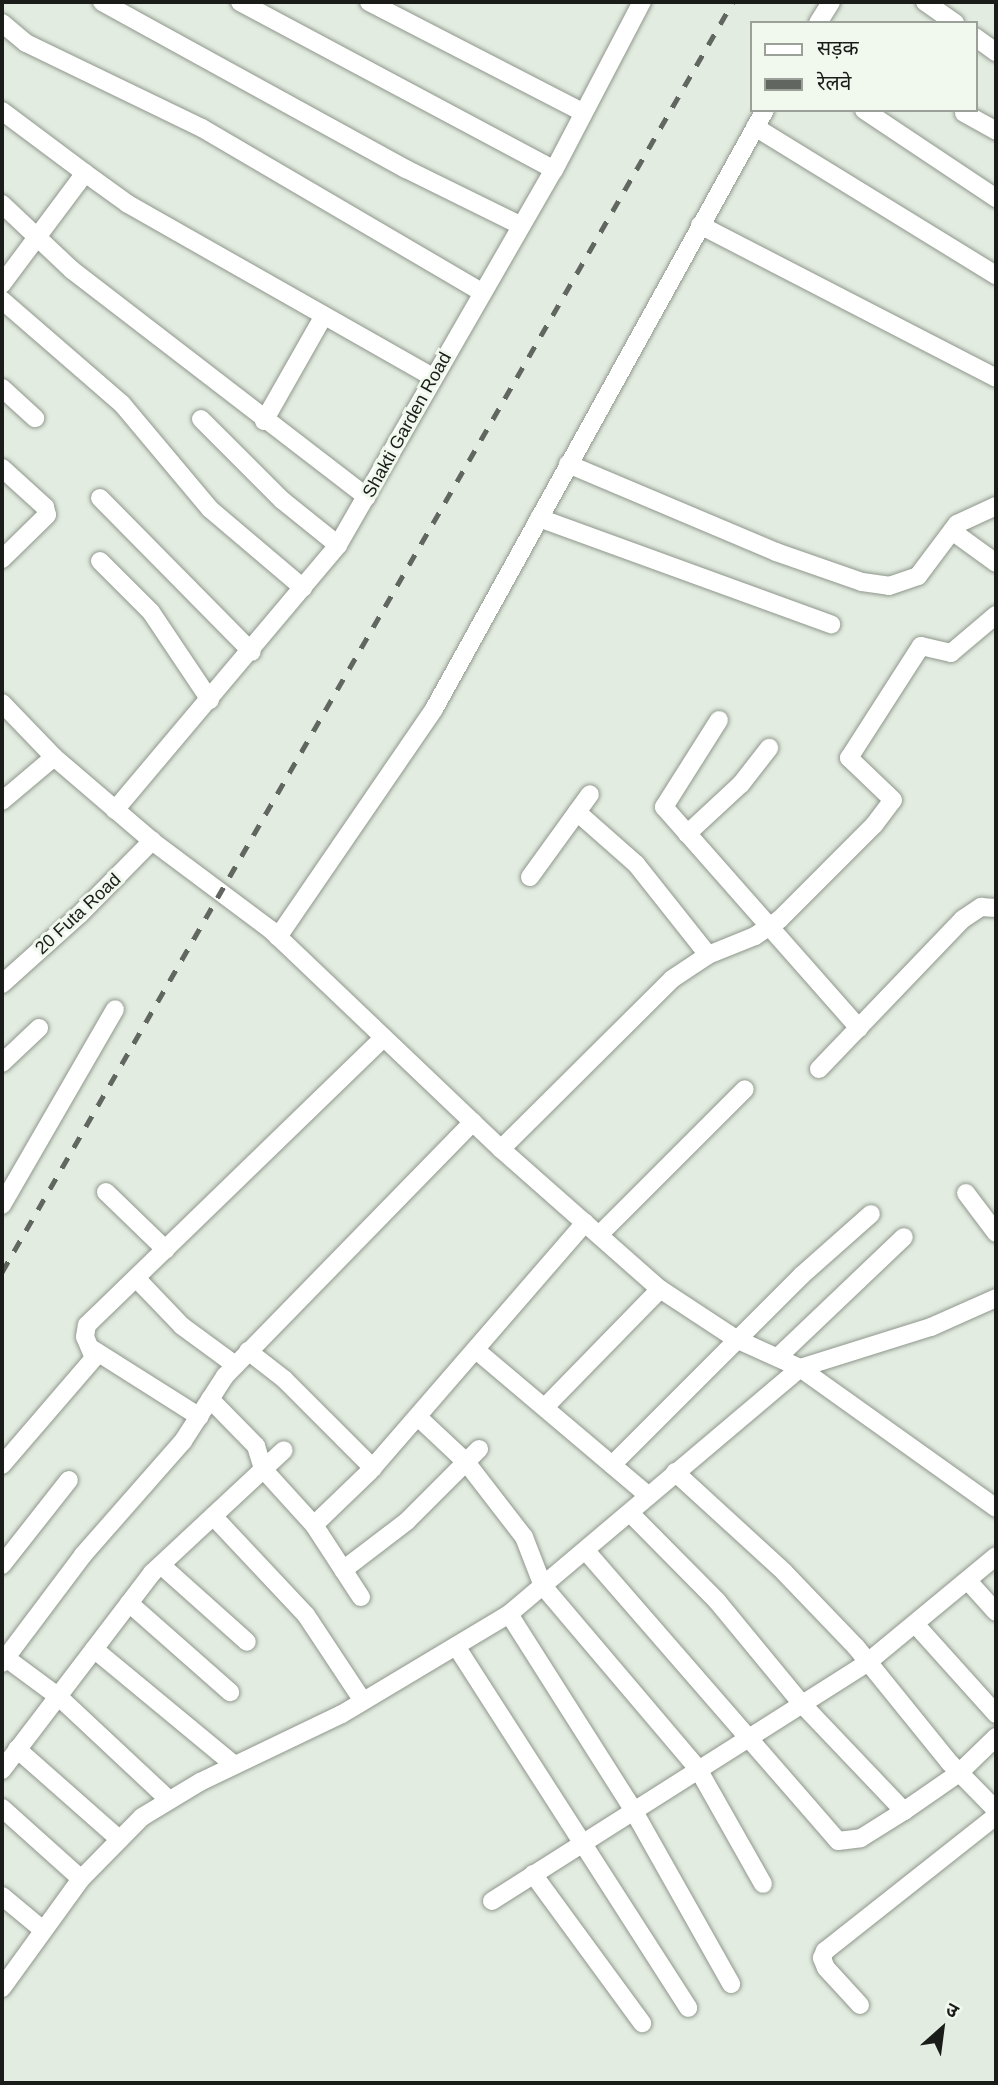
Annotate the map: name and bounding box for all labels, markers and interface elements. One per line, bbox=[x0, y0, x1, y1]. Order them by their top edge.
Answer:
legend bbox=[750, 21, 977, 112]
text: सड़क bbox=[817, 36, 859, 59]
text: रेलवे bbox=[817, 71, 852, 94]
street label: Shakti Garden Road bbox=[358, 348, 456, 502]
street label: 20 Futa Road bbox=[31, 869, 125, 959]
north arrow bbox=[907, 1994, 977, 2064]
text: उ bbox=[942, 1998, 962, 2022]

